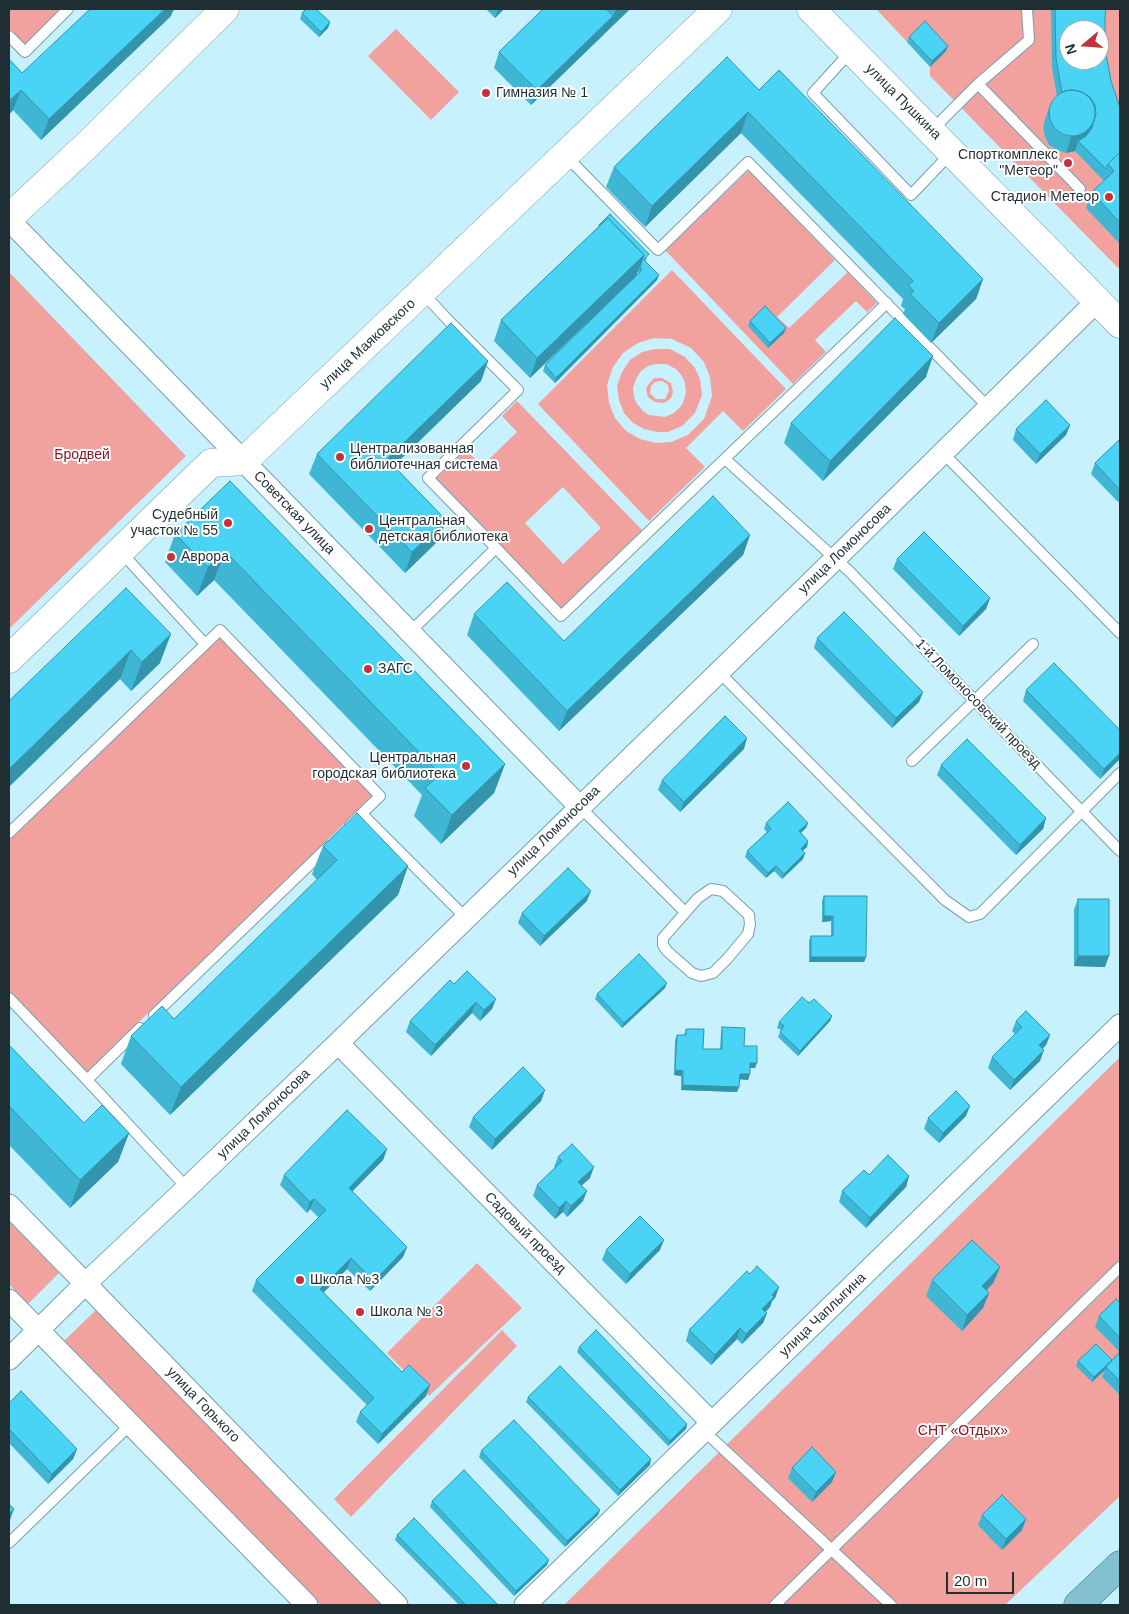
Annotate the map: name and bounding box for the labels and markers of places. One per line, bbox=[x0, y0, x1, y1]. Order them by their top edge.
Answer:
place label: Гимназия № 1 bbox=[496, 85, 588, 101]
marker: Гимназия № 1 bbox=[480, 87, 492, 99]
place label: Спорткомплекс "Метеор" bbox=[958, 147, 1058, 180]
marker: Спорткомплекс "Метеор" bbox=[1062, 157, 1074, 169]
place label: Стадион Метеор bbox=[991, 189, 1099, 205]
marker: Стадион Метеор bbox=[1103, 191, 1115, 203]
place label: Централизованная библиотечная система bbox=[350, 441, 498, 474]
marker: Централизованная библиотечная система bbox=[334, 451, 346, 463]
place label: Судебный участок № 55 bbox=[130, 507, 218, 540]
place label: Центральная детская библиотека bbox=[379, 513, 508, 546]
marker: Судебный участок № 55 bbox=[222, 517, 234, 529]
marker: Центральная детская библиотека bbox=[363, 523, 375, 535]
place label: Аврора bbox=[181, 549, 229, 565]
marker: Аврора bbox=[165, 551, 177, 563]
place label: ЗАГС bbox=[378, 661, 413, 677]
marker: ЗАГС bbox=[362, 663, 374, 675]
place label: Центральная городская библиотека bbox=[312, 750, 456, 782]
marker: Центральная городская библиотека bbox=[460, 760, 472, 772]
place label: Школа №3 bbox=[310, 1272, 379, 1288]
marker: Школа №3 bbox=[294, 1274, 306, 1286]
place label: Школа № 3 bbox=[370, 1304, 443, 1320]
marker: Школа № 3 bbox=[354, 1306, 366, 1318]

